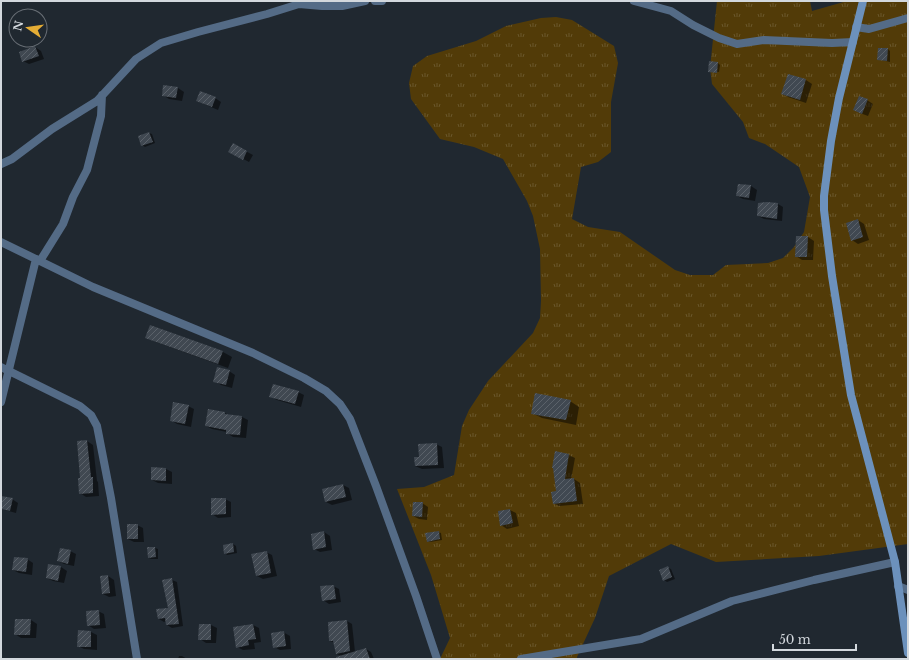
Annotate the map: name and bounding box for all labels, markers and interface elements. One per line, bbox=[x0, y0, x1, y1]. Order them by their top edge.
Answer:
north arrow bbox=[8, 8, 48, 48]
text: N bbox=[10, 18, 26, 32]
scale bar bbox=[773, 626, 856, 652]
text: 50 m bbox=[779, 632, 811, 647]

